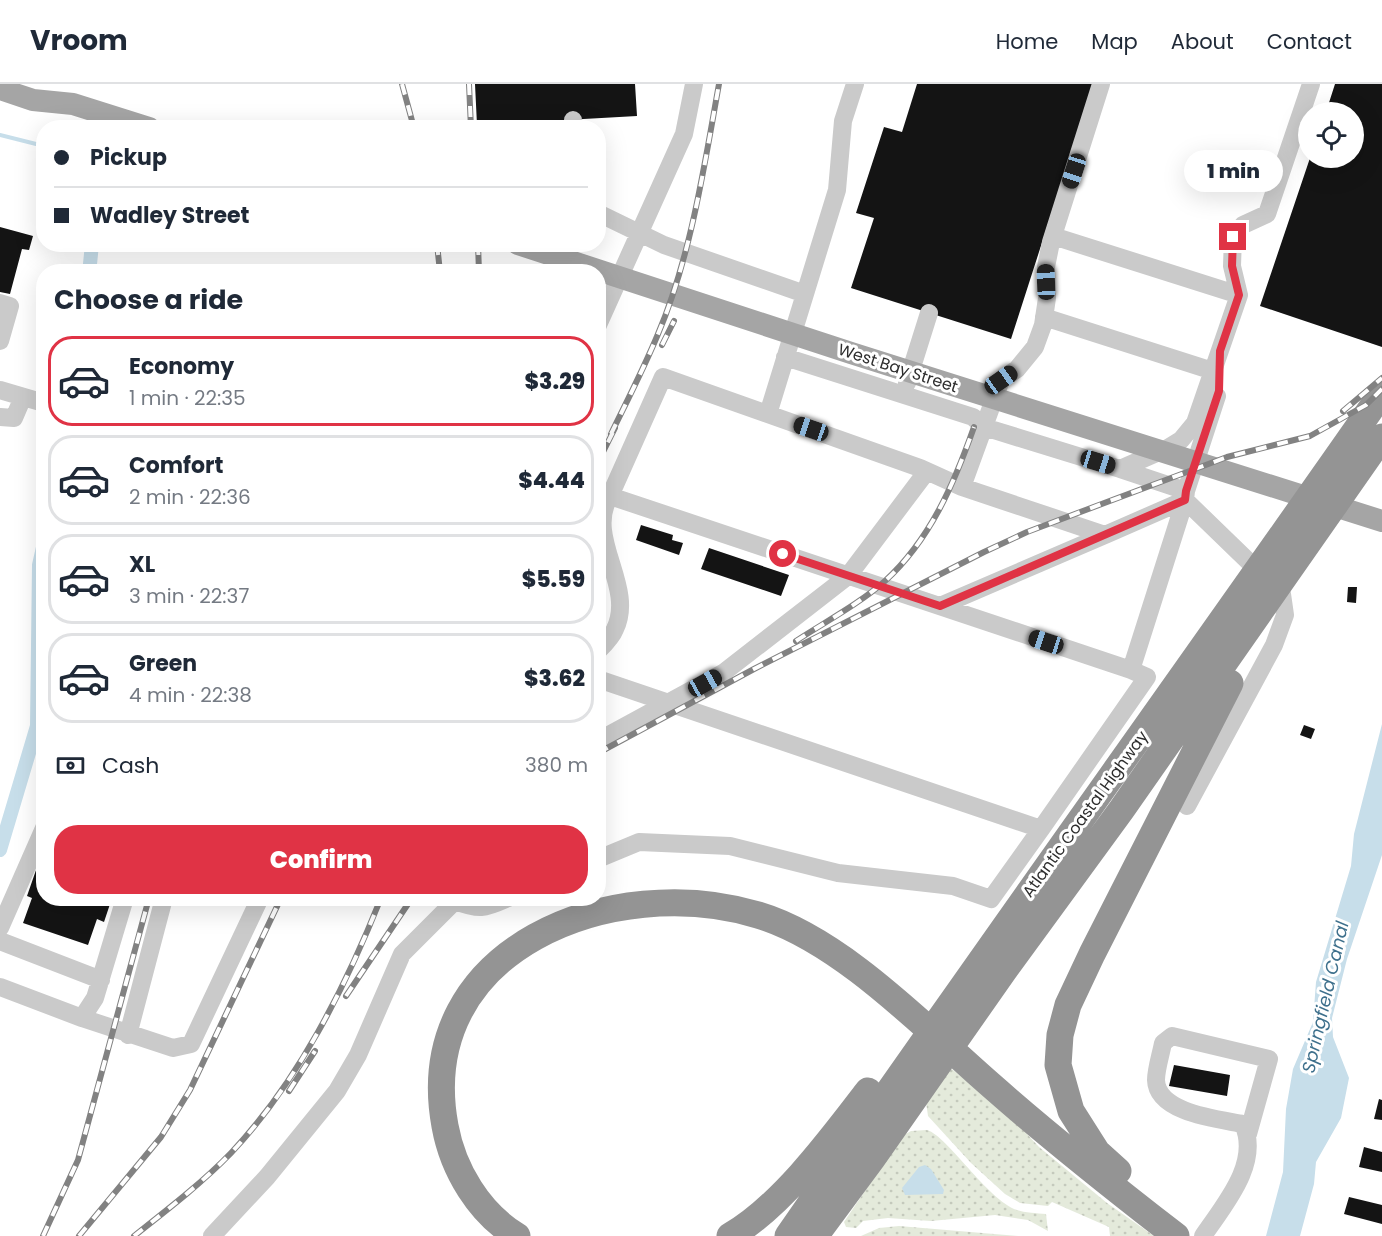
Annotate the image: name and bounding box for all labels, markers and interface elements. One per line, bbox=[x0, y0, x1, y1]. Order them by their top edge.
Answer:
text: Vroom bbox=[30, 21, 128, 60]
text: Home bbox=[996, 27, 1058, 56]
text: Map bbox=[1091, 27, 1138, 56]
text: About bbox=[1171, 27, 1234, 56]
text: Contact bbox=[1267, 27, 1352, 56]
map controls bbox=[1298, 102, 1364, 168]
button: locate bbox=[1298, 102, 1364, 168]
text: Pickup bbox=[90, 142, 167, 173]
callout: 1 min bbox=[1184, 150, 1282, 192]
car bbox=[1060, 151, 1088, 191]
text: 1 min bbox=[1207, 157, 1260, 185]
text: Wadley Street bbox=[90, 200, 250, 231]
route end bbox=[1219, 223, 1246, 250]
car bbox=[1036, 264, 1056, 300]
text: Choose a ride bbox=[54, 281, 243, 318]
street label: West Bay Street bbox=[835, 338, 961, 398]
text: Economy bbox=[129, 351, 234, 382]
icon: car bbox=[57, 354, 111, 408]
car bbox=[981, 362, 1021, 398]
text: $3.29 bbox=[525, 366, 585, 397]
text: 1 min · 22:35 bbox=[129, 384, 246, 412]
car bbox=[791, 415, 831, 443]
car bbox=[1078, 448, 1118, 476]
text: Comfort bbox=[129, 450, 223, 481]
icon: car bbox=[57, 453, 111, 507]
text: $4.44 bbox=[518, 465, 585, 496]
text: 2 min · 22:36 bbox=[129, 483, 251, 511]
route start bbox=[769, 540, 796, 567]
text: XL bbox=[129, 549, 155, 580]
icon: car bbox=[57, 552, 111, 606]
text: $5.59 bbox=[522, 564, 585, 595]
text: 3 min · 22:37 bbox=[129, 582, 249, 610]
car bbox=[1026, 628, 1066, 656]
text: Green bbox=[129, 648, 197, 679]
icon: car bbox=[57, 651, 111, 705]
text: $3.62 bbox=[524, 663, 585, 694]
car bbox=[685, 666, 725, 700]
text: 4 min · 22:38 bbox=[129, 681, 252, 709]
street label: Atlantic Coastal Highway bbox=[1017, 726, 1153, 902]
icon: cash bbox=[54, 749, 87, 782]
text: Cash bbox=[102, 750, 159, 781]
text: 380 m bbox=[525, 751, 588, 779]
button: Confirm bbox=[54, 825, 588, 894]
water label: Springfield Canal bbox=[1295, 918, 1355, 1075]

